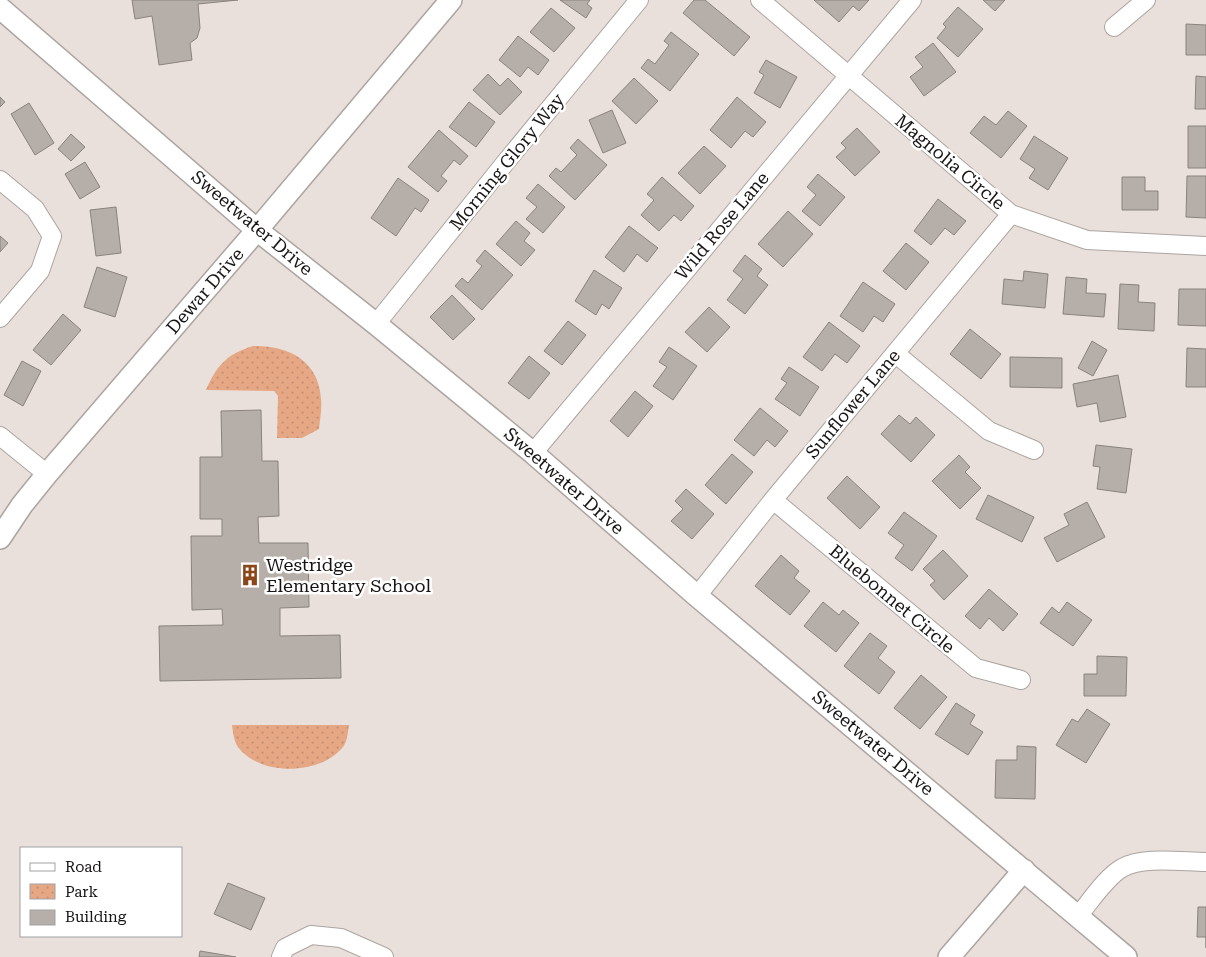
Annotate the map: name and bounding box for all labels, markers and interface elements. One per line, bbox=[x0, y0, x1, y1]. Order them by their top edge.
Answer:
street label: Morning Glory Way bbox=[445, 89, 569, 234]
street label: Magnolia Circle bbox=[891, 110, 1010, 214]
street label: Sweetwater Drive bbox=[187, 166, 317, 280]
street label: Wild Rose Lane bbox=[670, 167, 773, 284]
street label: Dewar Drive bbox=[162, 243, 248, 338]
street label: Sunflower Lane bbox=[801, 345, 904, 462]
street label: Sweetwater Drive bbox=[500, 423, 629, 538]
street label: Bluebonnet Circle bbox=[825, 540, 959, 657]
place label: Westridge Elementary School bbox=[266, 554, 431, 596]
building icon: Westridge Elementary School bbox=[237, 562, 263, 588]
street label: Sweetwater Drive bbox=[808, 686, 938, 800]
legend bbox=[20, 847, 182, 937]
text: Road bbox=[65, 858, 102, 876]
text: Park bbox=[65, 883, 99, 901]
text: Building bbox=[65, 908, 127, 926]

